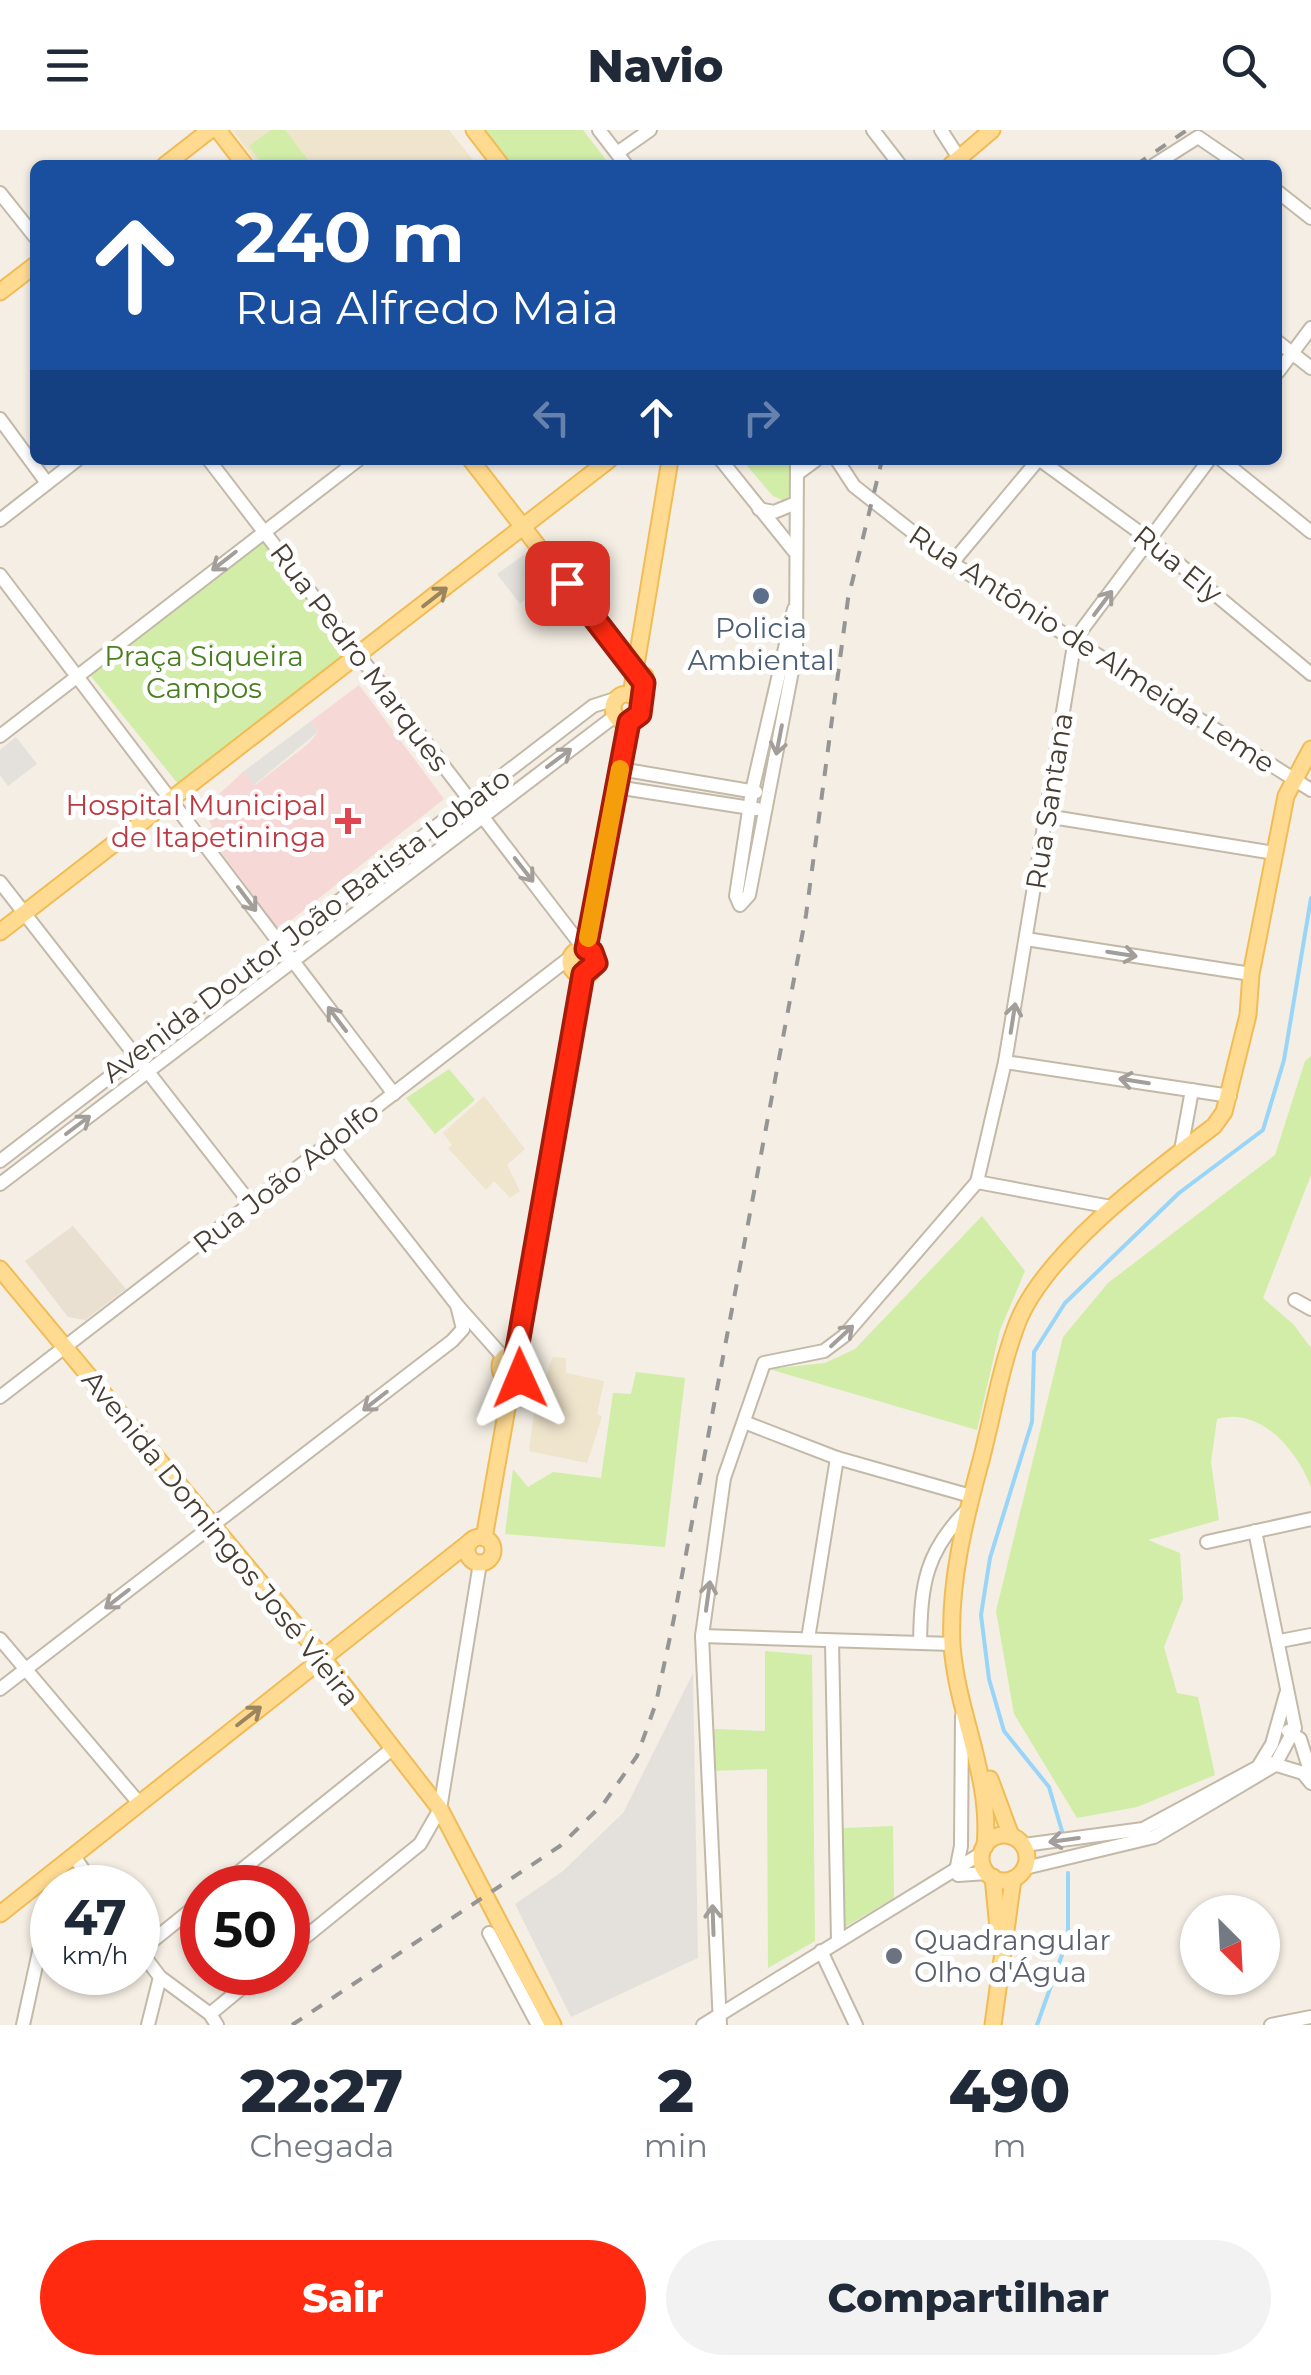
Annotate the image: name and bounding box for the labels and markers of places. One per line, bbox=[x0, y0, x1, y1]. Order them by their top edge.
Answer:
pin bbox=[525, 541, 610, 626]
marker: Policia Ambiental bbox=[750, 585, 772, 607]
place label: Policia Ambiental bbox=[687, 611, 835, 677]
place label: Hospital Municipal de Itapetininga bbox=[66, 788, 326, 854]
marker: Hospital Municipal de Itapetininga bbox=[335, 808, 361, 834]
place label: Quadrangular Olho d'Água bbox=[914, 1923, 1111, 1989]
marker: Quadrangular Olho d'Água bbox=[883, 1945, 905, 1967]

